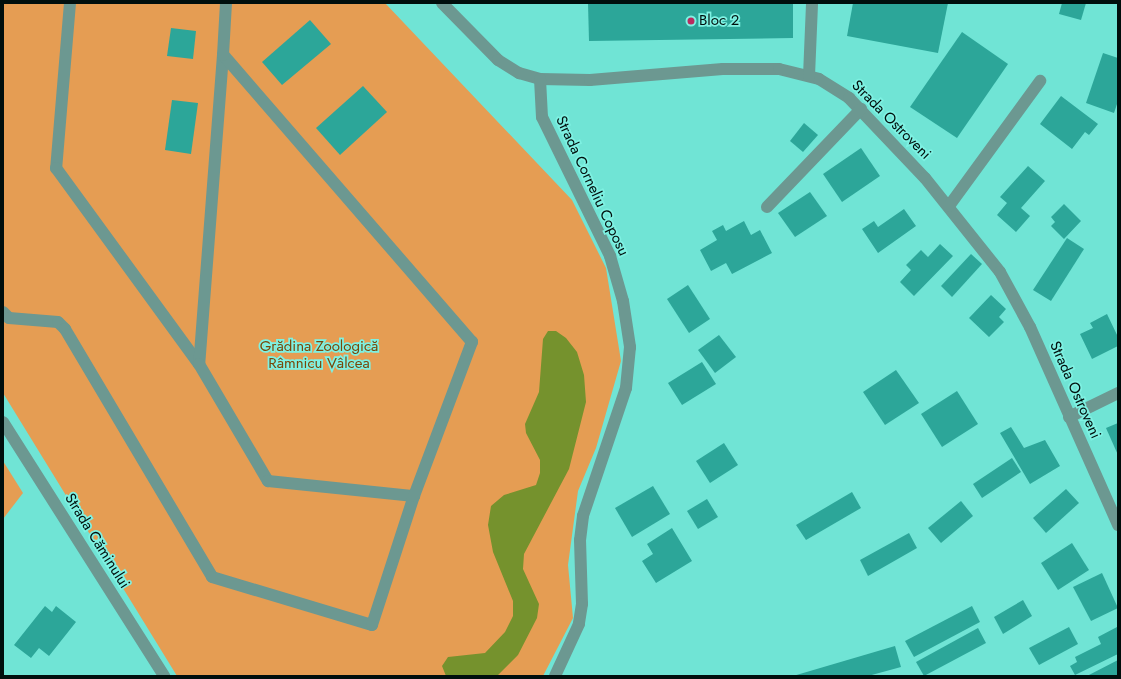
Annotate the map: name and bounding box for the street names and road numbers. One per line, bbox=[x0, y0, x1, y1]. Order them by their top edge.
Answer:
street label: Strada Ostroveni bbox=[848, 77, 934, 163]
street label: Strada Corneliu Coposu bbox=[552, 113, 632, 259]
street label: Strada Ostroveni bbox=[1045, 339, 1105, 441]
street label: Strada Căminului bbox=[61, 490, 133, 592]

